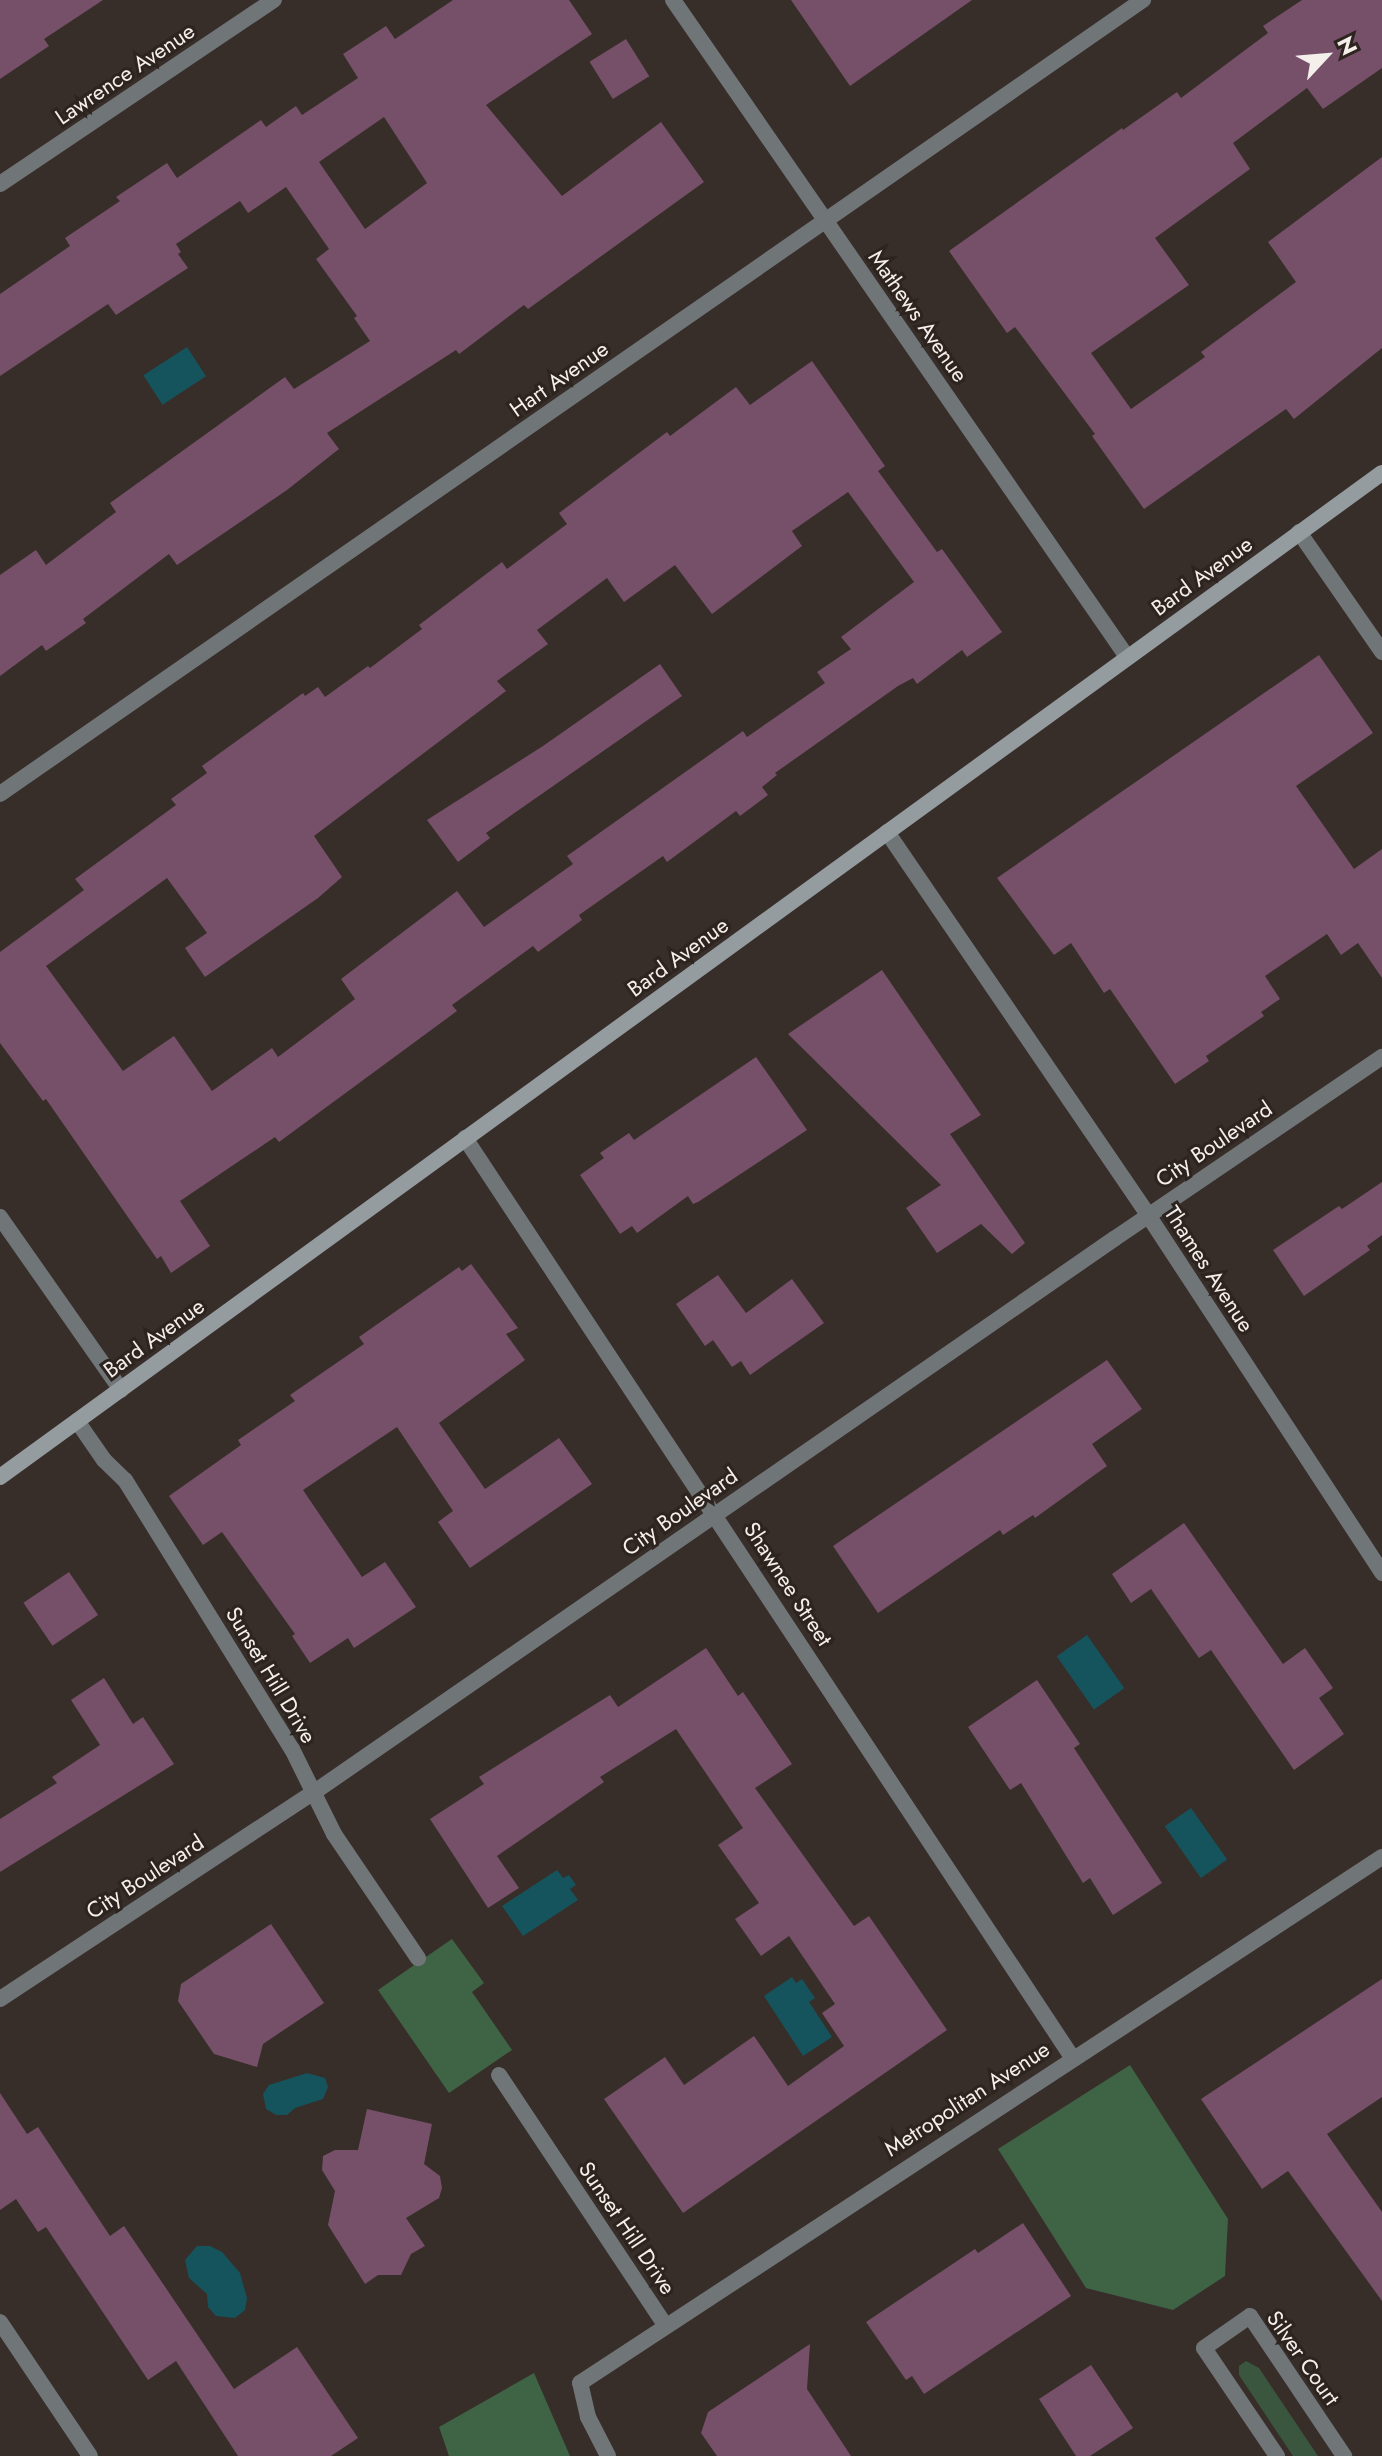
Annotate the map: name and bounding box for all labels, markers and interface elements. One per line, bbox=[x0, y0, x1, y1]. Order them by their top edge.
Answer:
north arrow bbox=[1286, 16, 1366, 96]
street label: Lawrence Avenue bbox=[50, 18, 200, 130]
text: N bbox=[1329, 31, 1366, 60]
street label: Mathews Avenue bbox=[863, 245, 973, 387]
street label: Hart Avenue bbox=[505, 335, 613, 423]
street label: Bard Avenue bbox=[1146, 531, 1258, 621]
street label: Bard Avenue bbox=[622, 912, 734, 1002]
street label: City Boulevard bbox=[1151, 1095, 1277, 1193]
street label: Thames Avenue bbox=[1158, 1201, 1260, 1337]
street label: Bard Avenue bbox=[98, 1293, 210, 1383]
street label: City Boulevard bbox=[617, 1463, 743, 1561]
street label: Shawnee Street bbox=[738, 1517, 838, 1651]
street label: Sunset Hill Drive bbox=[220, 1602, 322, 1748]
street label: City Boulevard bbox=[81, 1829, 209, 1925]
street label: Metropolitan Avenue bbox=[879, 2036, 1055, 2162]
street label: Sunset Hill Drive bbox=[573, 2157, 681, 2299]
street label: Silver Court bbox=[1261, 2306, 1345, 2410]

